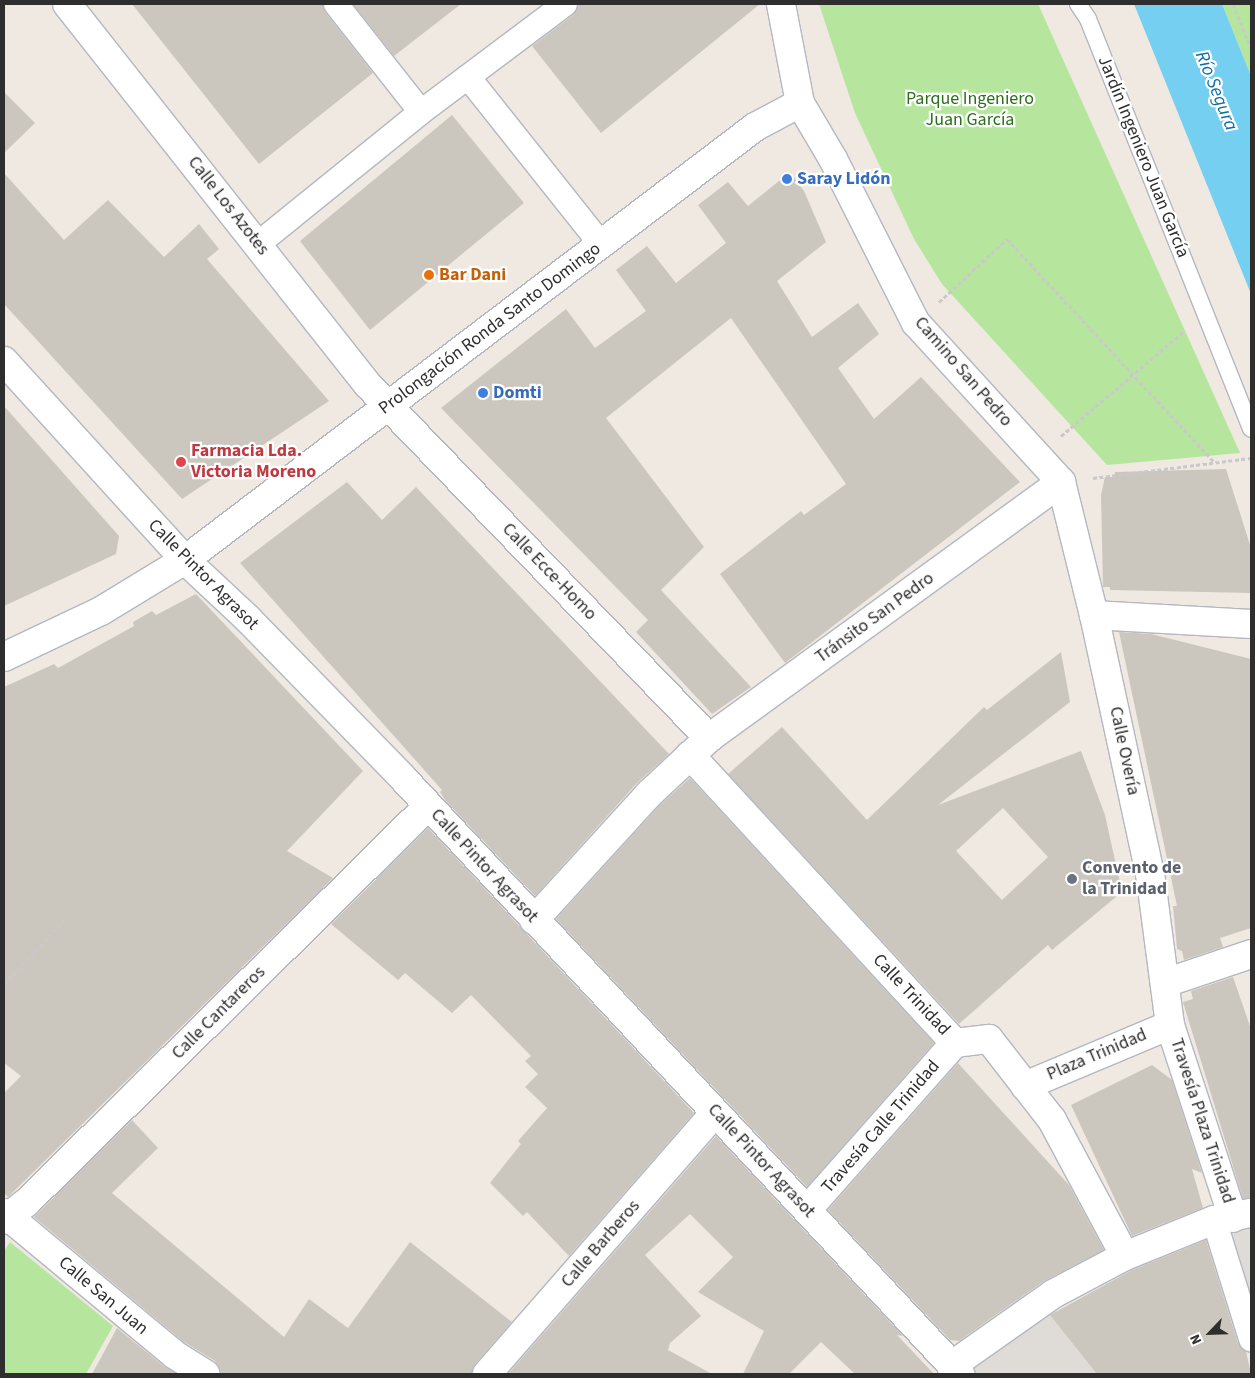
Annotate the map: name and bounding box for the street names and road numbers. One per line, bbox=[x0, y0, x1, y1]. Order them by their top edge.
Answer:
street label: Jardín Ingeniero Juan García bbox=[1093, 53, 1193, 261]
street label: Calle Los Azotes bbox=[183, 152, 273, 260]
street label: Prolongación Ronda Santo Domingo bbox=[375, 238, 605, 420]
street label: Camino San Pedro bbox=[909, 313, 1017, 431]
street label: Calle Pintor Agrasot bbox=[143, 515, 263, 635]
street label: Calle Ecce-Homo bbox=[497, 519, 601, 625]
street label: Tránsito San Pedro bbox=[811, 568, 939, 668]
street label: Calle Overía bbox=[1104, 705, 1144, 797]
street label: Calle Pintor Agrasot bbox=[426, 805, 542, 927]
street label: Calle Trinidad bbox=[868, 950, 954, 1040]
street label: Calle Cantareros bbox=[168, 962, 270, 1064]
street label: Plaza Trinidad bbox=[1044, 1024, 1150, 1086]
street label: Travesía Plaza Trinidad bbox=[1165, 1036, 1239, 1206]
street label: Travesía Calle Trinidad bbox=[817, 1056, 945, 1198]
street label: Calle Pintor Agrasot bbox=[703, 1100, 819, 1222]
street label: Calle Barberos bbox=[557, 1196, 645, 1292]
street label: Calle San Juan bbox=[54, 1252, 152, 1340]

